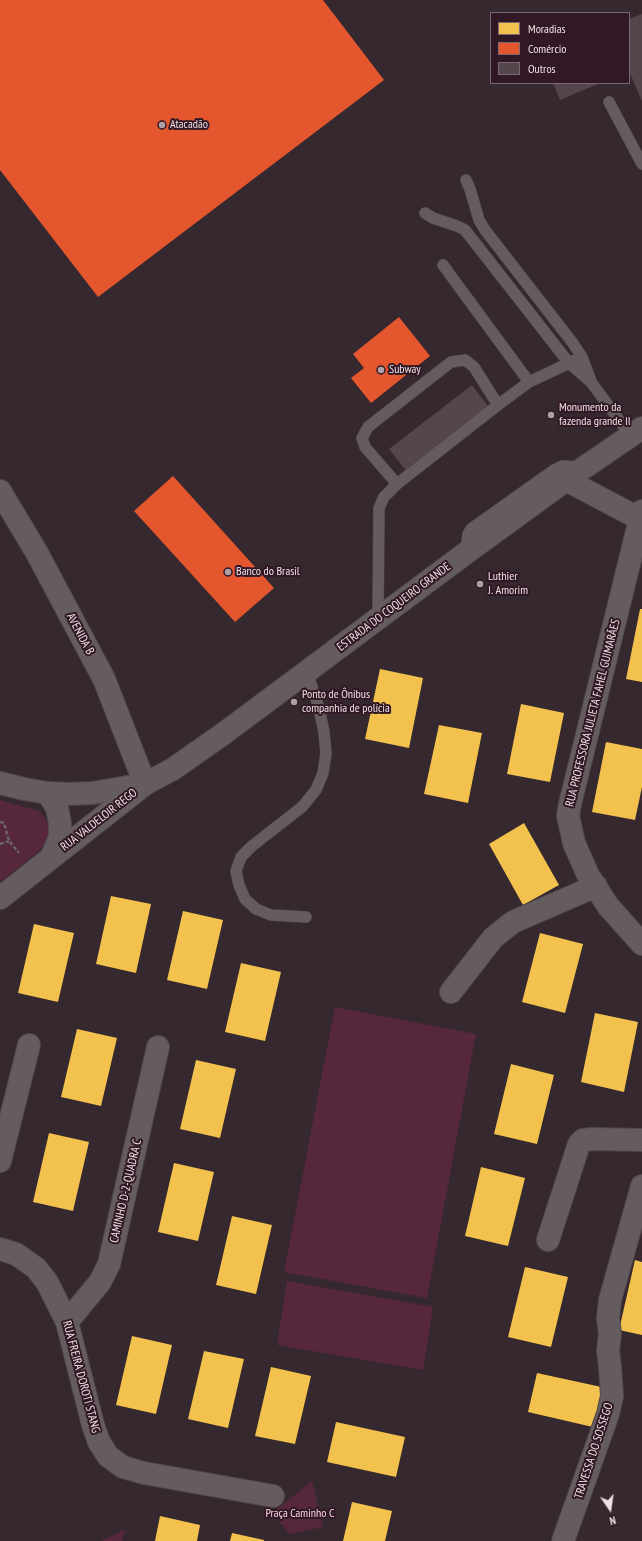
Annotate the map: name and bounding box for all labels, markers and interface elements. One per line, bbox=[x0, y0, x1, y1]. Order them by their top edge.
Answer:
legend bbox=[490, 12, 630, 84]
text: Moradias bbox=[528, 21, 566, 36]
text: Comércio bbox=[528, 41, 566, 56]
text: Outros bbox=[528, 61, 556, 76]
place label: Atacadão bbox=[170, 118, 208, 132]
marker: Atacadão bbox=[157, 120, 167, 130]
place label: Subway bbox=[389, 363, 421, 377]
marker: Subway bbox=[376, 365, 386, 375]
place label: Monumento da fazenda grande II bbox=[559, 401, 631, 429]
marker: Monumento da fazenda grande II bbox=[546, 410, 556, 420]
street label: ESTRADA DO COQUEIRO GRANDE bbox=[334, 560, 454, 654]
place label: Banco do Brasil bbox=[236, 565, 300, 579]
marker: Banco do Brasil bbox=[223, 567, 233, 577]
place label: Luthier J. Amorim bbox=[488, 570, 528, 598]
marker: Luthier J. Amorim bbox=[475, 579, 485, 589]
street label: AVENIDA B bbox=[63, 611, 97, 657]
street label: RUA PROFESSORA JULIETA FAHEL GUIMARÃES bbox=[563, 618, 623, 808]
place label: Ponto de Ônibus companhia de polícia bbox=[302, 688, 390, 716]
marker: Ponto de Ônibus companhia de polícia bbox=[289, 697, 299, 707]
street label: RUA VALDELOIR REGO bbox=[58, 786, 140, 854]
street label: CAMINHO D-2-QUADRA C bbox=[107, 1138, 145, 1244]
street label: RUA FREIRA DOROTI STANG bbox=[59, 1319, 103, 1435]
street label: TRAVESSA DO SOSSEGO bbox=[572, 1401, 616, 1501]
north arrow bbox=[590, 1489, 630, 1529]
park label: Praça Caminho C bbox=[265, 1507, 335, 1521]
text: N bbox=[608, 1513, 617, 1528]

